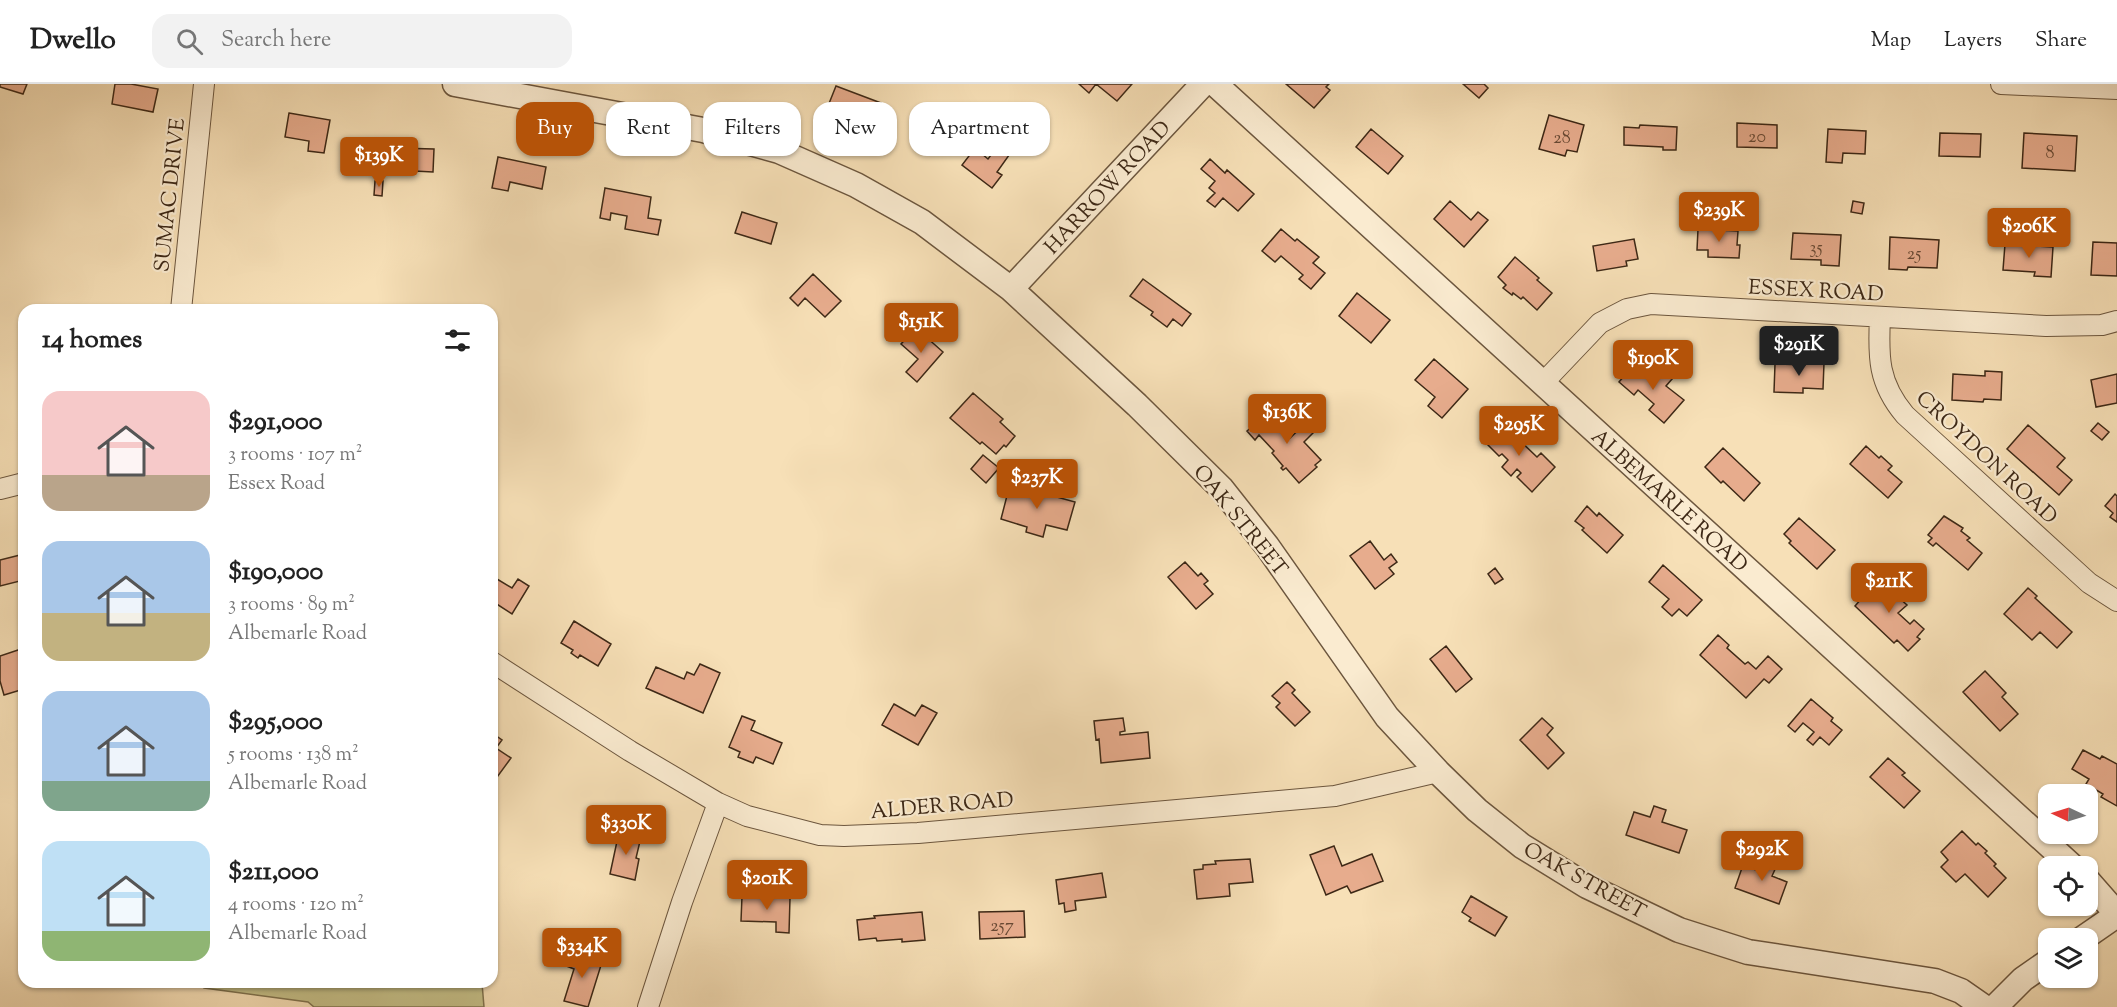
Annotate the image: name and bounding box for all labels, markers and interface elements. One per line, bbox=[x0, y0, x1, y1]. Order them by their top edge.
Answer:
search box bbox=[152, 14, 572, 68]
text: Dwello bbox=[30, 21, 116, 61]
icon: search bbox=[173, 25, 206, 58]
text: Search here bbox=[221, 25, 331, 57]
text: Map bbox=[1871, 26, 1911, 56]
text: Layers bbox=[1944, 26, 2002, 56]
text: Share bbox=[2035, 26, 2087, 56]
chip: Buy bbox=[516, 102, 594, 156]
chip: Rent bbox=[606, 102, 691, 156]
chip: Filters bbox=[703, 102, 801, 156]
chip: New bbox=[813, 102, 897, 156]
chip: Apartment bbox=[909, 102, 1050, 156]
street label: HARROW ROAD bbox=[1038, 115, 1179, 262]
street label: SUMAC DRIVE bbox=[148, 116, 194, 274]
house number: 20 bbox=[1748, 125, 1766, 151]
house number: 28 bbox=[1553, 126, 1571, 152]
pin: $139K bbox=[337, 137, 421, 188]
house number: 8 bbox=[2046, 141, 2055, 167]
text: $139K bbox=[354, 142, 404, 171]
pin: $239K bbox=[1677, 192, 1761, 243]
text: $239K bbox=[1693, 197, 1745, 226]
pin: $206K bbox=[1987, 208, 2071, 259]
text: $206K bbox=[2001, 213, 2057, 242]
house number: 35 bbox=[1809, 236, 1823, 262]
house number: 25 bbox=[1907, 242, 1921, 268]
street label: ESSEX ROAD bbox=[1747, 273, 1884, 311]
pin: $151K bbox=[879, 303, 963, 354]
text: $151K bbox=[898, 308, 944, 337]
text: 14 homes bbox=[42, 322, 142, 359]
icon: filters bbox=[441, 324, 474, 357]
pin: $291K bbox=[1757, 326, 1841, 377]
text: $291K bbox=[1773, 331, 1825, 360]
pin: $190K bbox=[1611, 340, 1695, 391]
text: $190K bbox=[1627, 345, 1679, 374]
street label: CROYDON ROAD bbox=[1908, 385, 2063, 532]
pin: $136K bbox=[1245, 394, 1329, 445]
text: $136K bbox=[1262, 399, 1312, 428]
text: $291,000 bbox=[228, 404, 323, 441]
pin: $295K bbox=[1477, 406, 1561, 457]
text: $295K bbox=[1493, 411, 1545, 440]
icon: home bbox=[90, 415, 162, 487]
street label: ALBEMARLE ROAD bbox=[1584, 423, 1754, 580]
text: 3 rooms · 107 m² bbox=[228, 441, 362, 470]
pin: $237K bbox=[995, 459, 1079, 510]
street label: OAK STREET bbox=[1185, 459, 1294, 584]
text: $237K bbox=[1011, 464, 1063, 493]
text: Essex Road bbox=[228, 470, 325, 499]
text: $190,000 bbox=[228, 554, 323, 591]
pin: $211K bbox=[1847, 563, 1931, 614]
icon: home bbox=[90, 565, 162, 637]
text: $211K bbox=[1865, 568, 1913, 597]
text: 3 rooms · 89 m² bbox=[228, 591, 355, 620]
text: Albemarle Road bbox=[228, 620, 367, 649]
text: $295,000 bbox=[228, 704, 323, 741]
icon: home bbox=[90, 715, 162, 787]
text: 5 rooms · 138 m² bbox=[228, 741, 359, 770]
text: Albemarle Road bbox=[228, 770, 367, 799]
north arrow bbox=[2038, 784, 2098, 844]
map controls bbox=[2038, 784, 2098, 988]
street label: ALDER ROAD bbox=[869, 786, 1015, 828]
pin: $330K bbox=[584, 805, 668, 856]
text: $330K bbox=[600, 810, 652, 839]
pin: $292K bbox=[1720, 831, 1804, 882]
street label: OAK STREET bbox=[1517, 836, 1651, 928]
text: $292K bbox=[1735, 836, 1789, 865]
text: $211,000 bbox=[228, 854, 319, 891]
button: locate bbox=[2038, 856, 2098, 916]
pin: $201K bbox=[725, 860, 809, 911]
icon: home bbox=[90, 865, 162, 937]
text: $201K bbox=[741, 865, 793, 894]
text: 4 rooms · 120 m² bbox=[228, 891, 364, 920]
house number: 257 bbox=[990, 914, 1014, 940]
text: Albemarle Road bbox=[228, 920, 367, 949]
pin: $334K bbox=[540, 928, 624, 979]
button: layers bbox=[2038, 928, 2098, 988]
text: $334K bbox=[556, 933, 608, 962]

